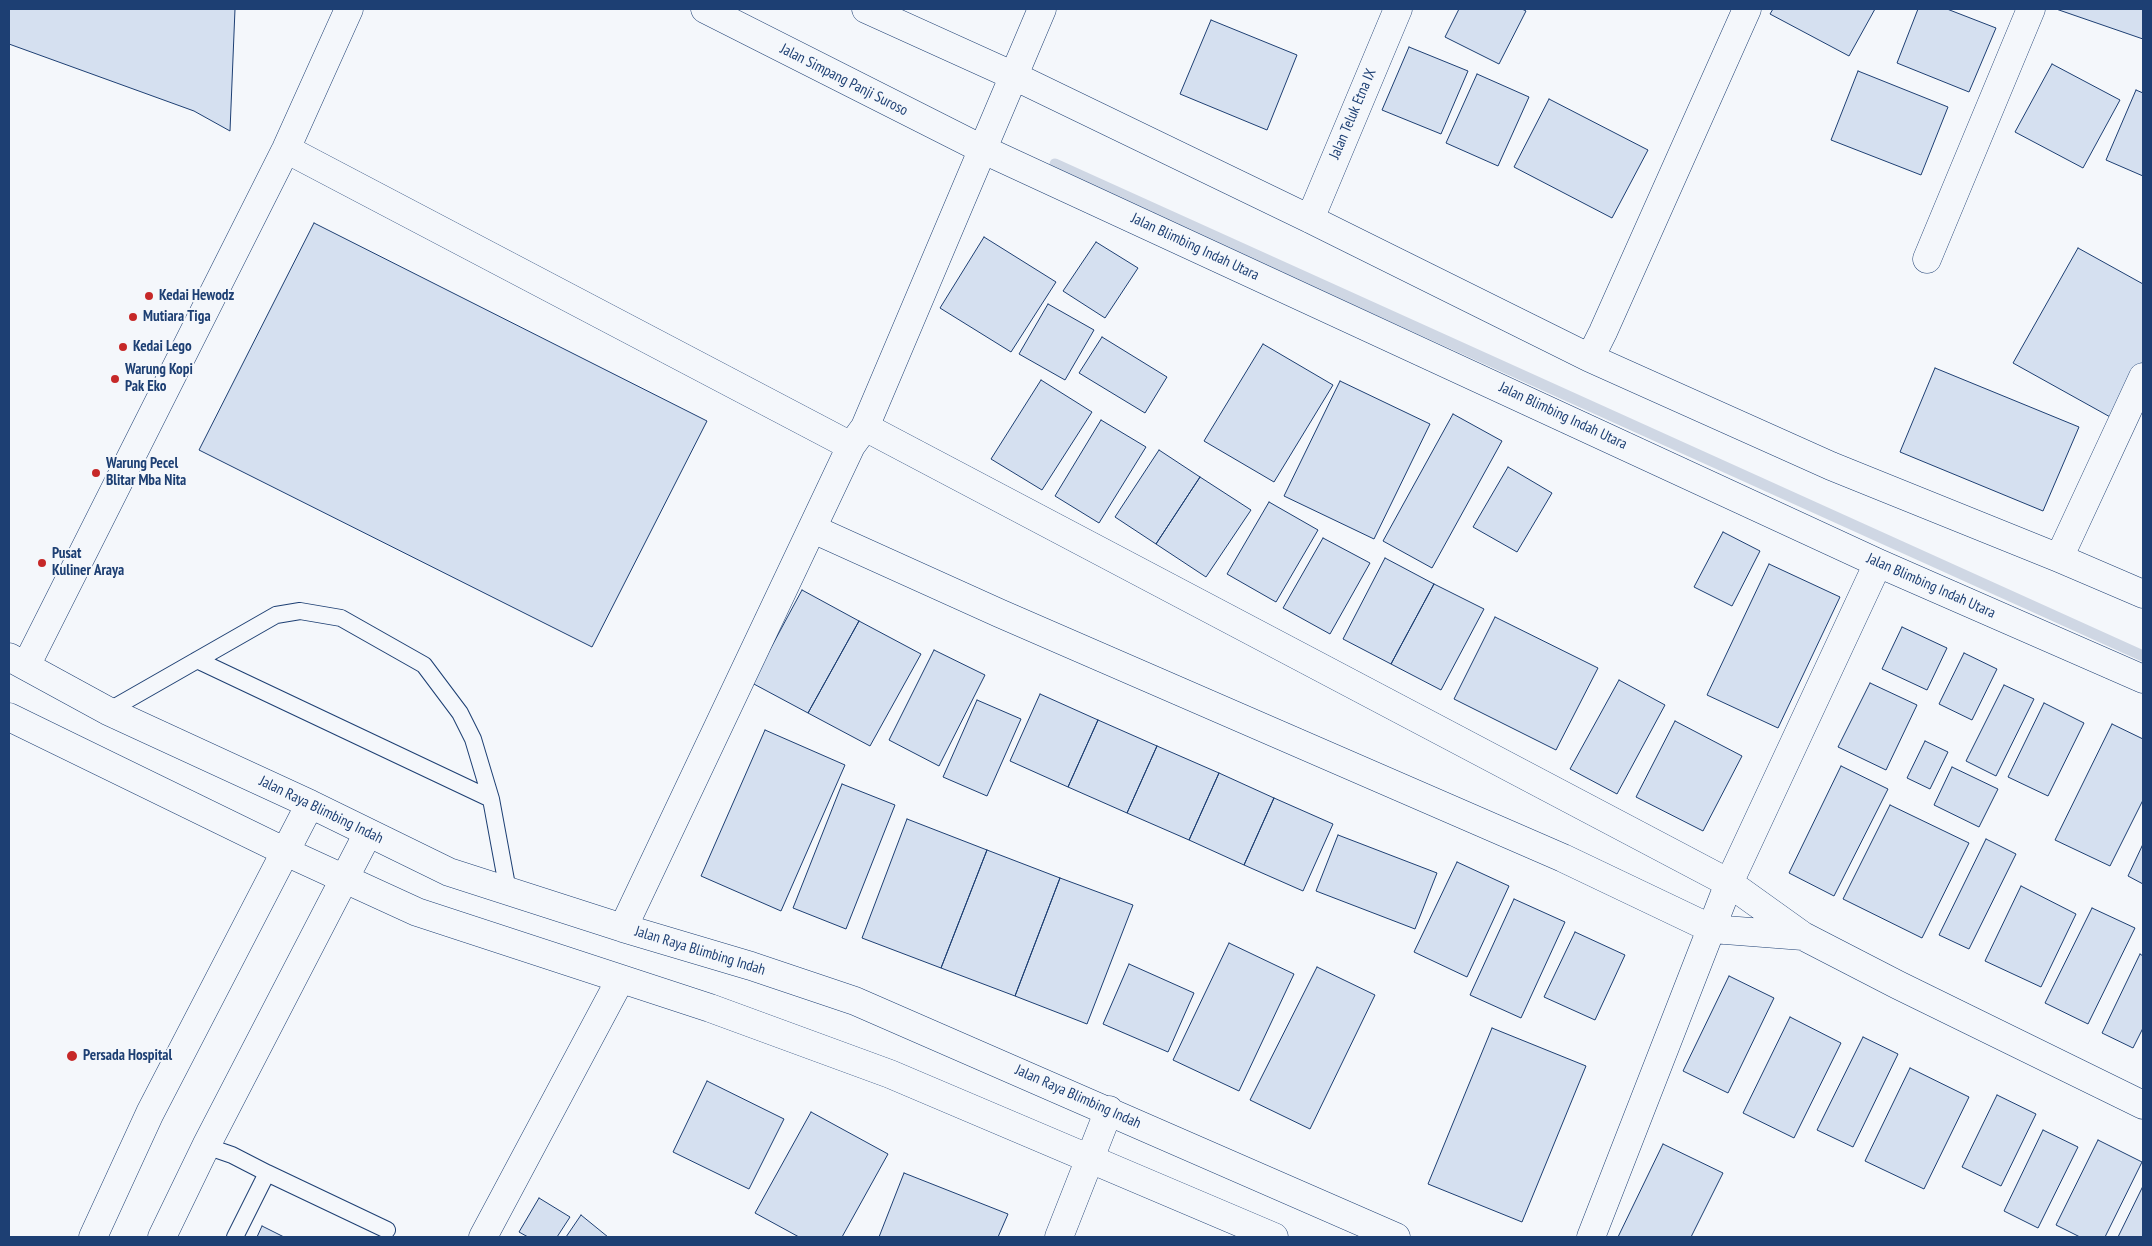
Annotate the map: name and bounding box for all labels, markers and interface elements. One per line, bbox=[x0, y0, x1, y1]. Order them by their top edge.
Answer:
street label: Jalan Simpang Panji Suroso bbox=[777, 40, 911, 120]
street label: Jalan Teluk Etna IX bbox=[1326, 66, 1380, 162]
street label: Jalan Blimbing Indah Utara bbox=[1128, 209, 1262, 285]
place label: Kedai Hewodz bbox=[159, 287, 234, 305]
marker: Kedai Hewodz bbox=[143, 290, 155, 302]
place label: Mutiara Tiga bbox=[143, 308, 211, 326]
marker: Mutiara Tiga bbox=[127, 311, 139, 323]
place label: Kedai Lego bbox=[133, 338, 192, 356]
marker: Kedai Lego bbox=[117, 341, 129, 353]
place label: Warung Kopi Pak Eko bbox=[125, 361, 193, 396]
marker: Warung Kopi Pak Eko bbox=[109, 373, 121, 385]
street label: Jalan Blimbing Indah Utara bbox=[1496, 378, 1630, 454]
place label: Warung Pecel Blitar Mba Nita bbox=[106, 455, 186, 490]
marker: Warung Pecel Blitar Mba Nita bbox=[90, 467, 102, 479]
place label: Pusat Kuliner Araya bbox=[52, 545, 124, 580]
street label: Jalan Blimbing Indah Utara bbox=[1864, 550, 1998, 622]
marker: Pusat Kuliner Araya bbox=[36, 557, 48, 569]
street label: Jalan Raya Blimbing Indah bbox=[256, 772, 386, 848]
street label: Jalan Raya Blimbing Indah bbox=[633, 923, 767, 979]
place label: Persada Hospital bbox=[83, 1047, 172, 1065]
marker: Persada Hospital bbox=[65, 1049, 79, 1063]
street label: Jalan Raya Blimbing Indah bbox=[1012, 1061, 1144, 1133]

